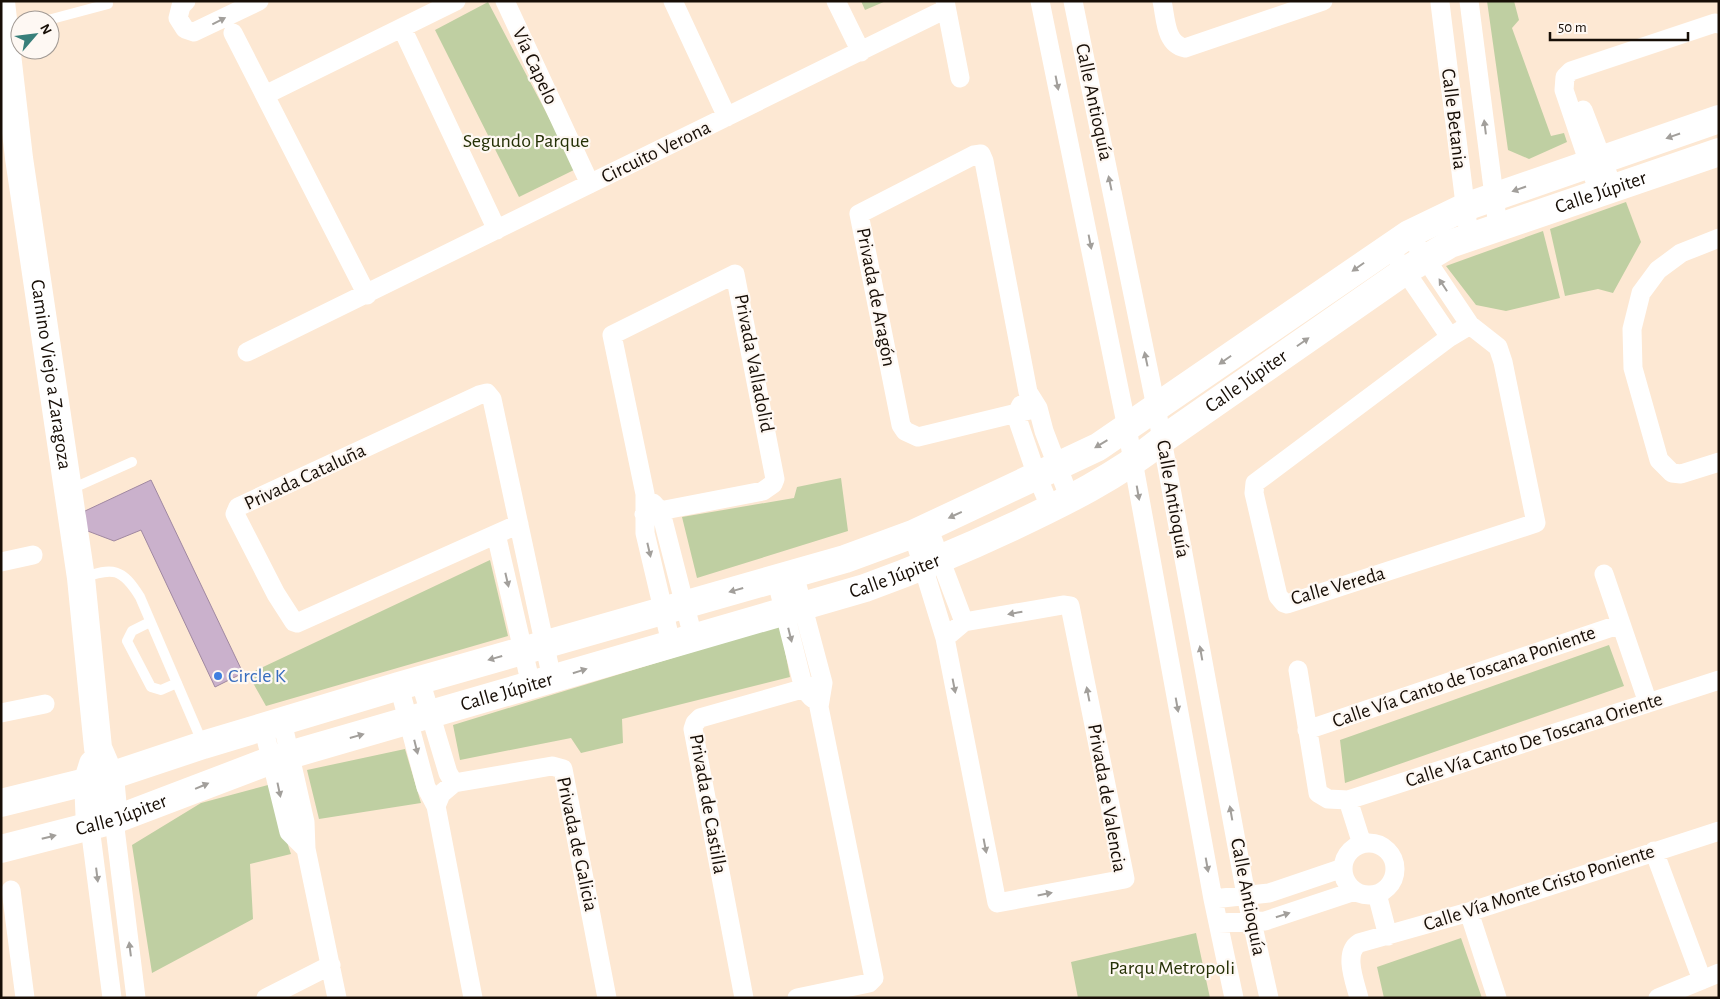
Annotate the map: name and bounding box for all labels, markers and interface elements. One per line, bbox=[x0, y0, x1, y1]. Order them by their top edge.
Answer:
north arrow bbox=[10, 10, 60, 60]
scale bar bbox=[1550, 10, 1688, 42]
one-way arrow bbox=[212, 17, 227, 25]
text: 50 m bbox=[1558, 20, 1587, 35]
text: N bbox=[37, 22, 54, 37]
street label: Vía Capelo bbox=[509, 24, 561, 108]
street label: Calle Antioquía bbox=[1072, 42, 1116, 162]
street label: Calle Betania bbox=[1438, 67, 1470, 171]
one-way arrow bbox=[1053, 76, 1061, 91]
street label: Circuito Verona bbox=[598, 117, 714, 187]
one-way arrow bbox=[1481, 119, 1489, 135]
park label: Segundo Parque bbox=[463, 131, 589, 151]
one-way arrow bbox=[1665, 132, 1680, 140]
street label: Calle Júpiter bbox=[1553, 167, 1650, 217]
one-way arrow bbox=[1106, 174, 1114, 190]
one-way arrow bbox=[1512, 186, 1527, 194]
street label: Privada de Aragón bbox=[853, 226, 899, 368]
one-way arrow bbox=[1086, 235, 1094, 251]
one-way arrow bbox=[1351, 262, 1365, 272]
street label: Camino Viejo a Zaragoza bbox=[27, 278, 75, 471]
one-way arrow bbox=[1438, 278, 1448, 291]
street label: Privada Valladolid bbox=[731, 292, 777, 434]
one-way arrow bbox=[1296, 337, 1310, 347]
street label: Calle Júpiter bbox=[1202, 346, 1292, 417]
one-way arrow bbox=[1142, 351, 1150, 367]
one-way arrow bbox=[1218, 355, 1231, 364]
street label: Calle Antioquía bbox=[1153, 439, 1193, 559]
street label: Privada Cataluña bbox=[241, 440, 369, 514]
one-way arrow bbox=[1095, 440, 1108, 449]
one-way arrow bbox=[1135, 486, 1143, 502]
one-way arrow bbox=[948, 511, 962, 519]
one-way arrow bbox=[645, 543, 653, 558]
street label: Calle Júpiter bbox=[847, 550, 943, 602]
street label: Calle Vereda bbox=[1289, 563, 1387, 609]
one-way arrow bbox=[503, 572, 511, 587]
one-way arrow bbox=[728, 586, 743, 594]
one-way arrow bbox=[1006, 610, 1022, 618]
street label: Calle Vía Canto de Toscana Poniente bbox=[1330, 622, 1598, 732]
one-way arrow bbox=[786, 627, 794, 642]
one-way arrow bbox=[1197, 645, 1205, 661]
one-way arrow bbox=[488, 654, 503, 662]
place label: Circle K bbox=[228, 666, 286, 686]
one-way arrow bbox=[573, 666, 588, 674]
street label: Calle Júpiter bbox=[458, 669, 556, 715]
marker: Circle K bbox=[212, 670, 224, 682]
one-way arrow bbox=[950, 679, 958, 694]
one-way arrow bbox=[1084, 685, 1092, 701]
street label: Calle Vía Canto De Toscana Oriente bbox=[1403, 689, 1665, 791]
one-way arrow bbox=[1174, 697, 1182, 713]
street label: Privada de Valencia bbox=[1084, 722, 1130, 874]
one-way arrow bbox=[350, 732, 365, 740]
street label: Privada de Castilla bbox=[686, 732, 730, 876]
one-way arrow bbox=[412, 739, 420, 754]
street label: Privada de Galicia bbox=[553, 775, 601, 913]
one-way arrow bbox=[195, 782, 210, 789]
one-way arrow bbox=[275, 782, 283, 797]
street label: Calle Júpiter bbox=[74, 791, 170, 839]
one-way arrow bbox=[1226, 804, 1234, 820]
one-way arrow bbox=[41, 833, 56, 841]
street label: Calle Antioquía bbox=[1227, 837, 1269, 957]
one-way arrow bbox=[982, 838, 990, 854]
street label: Calle Vía Monte Cristo Poniente bbox=[1421, 841, 1657, 935]
one-way arrow bbox=[1203, 857, 1211, 873]
one-way arrow bbox=[93, 867, 101, 883]
one-way arrow bbox=[1037, 890, 1052, 898]
one-way arrow bbox=[1276, 911, 1291, 919]
one-way arrow bbox=[126, 941, 134, 957]
park label: Parqu Metropoli bbox=[1109, 958, 1235, 978]

